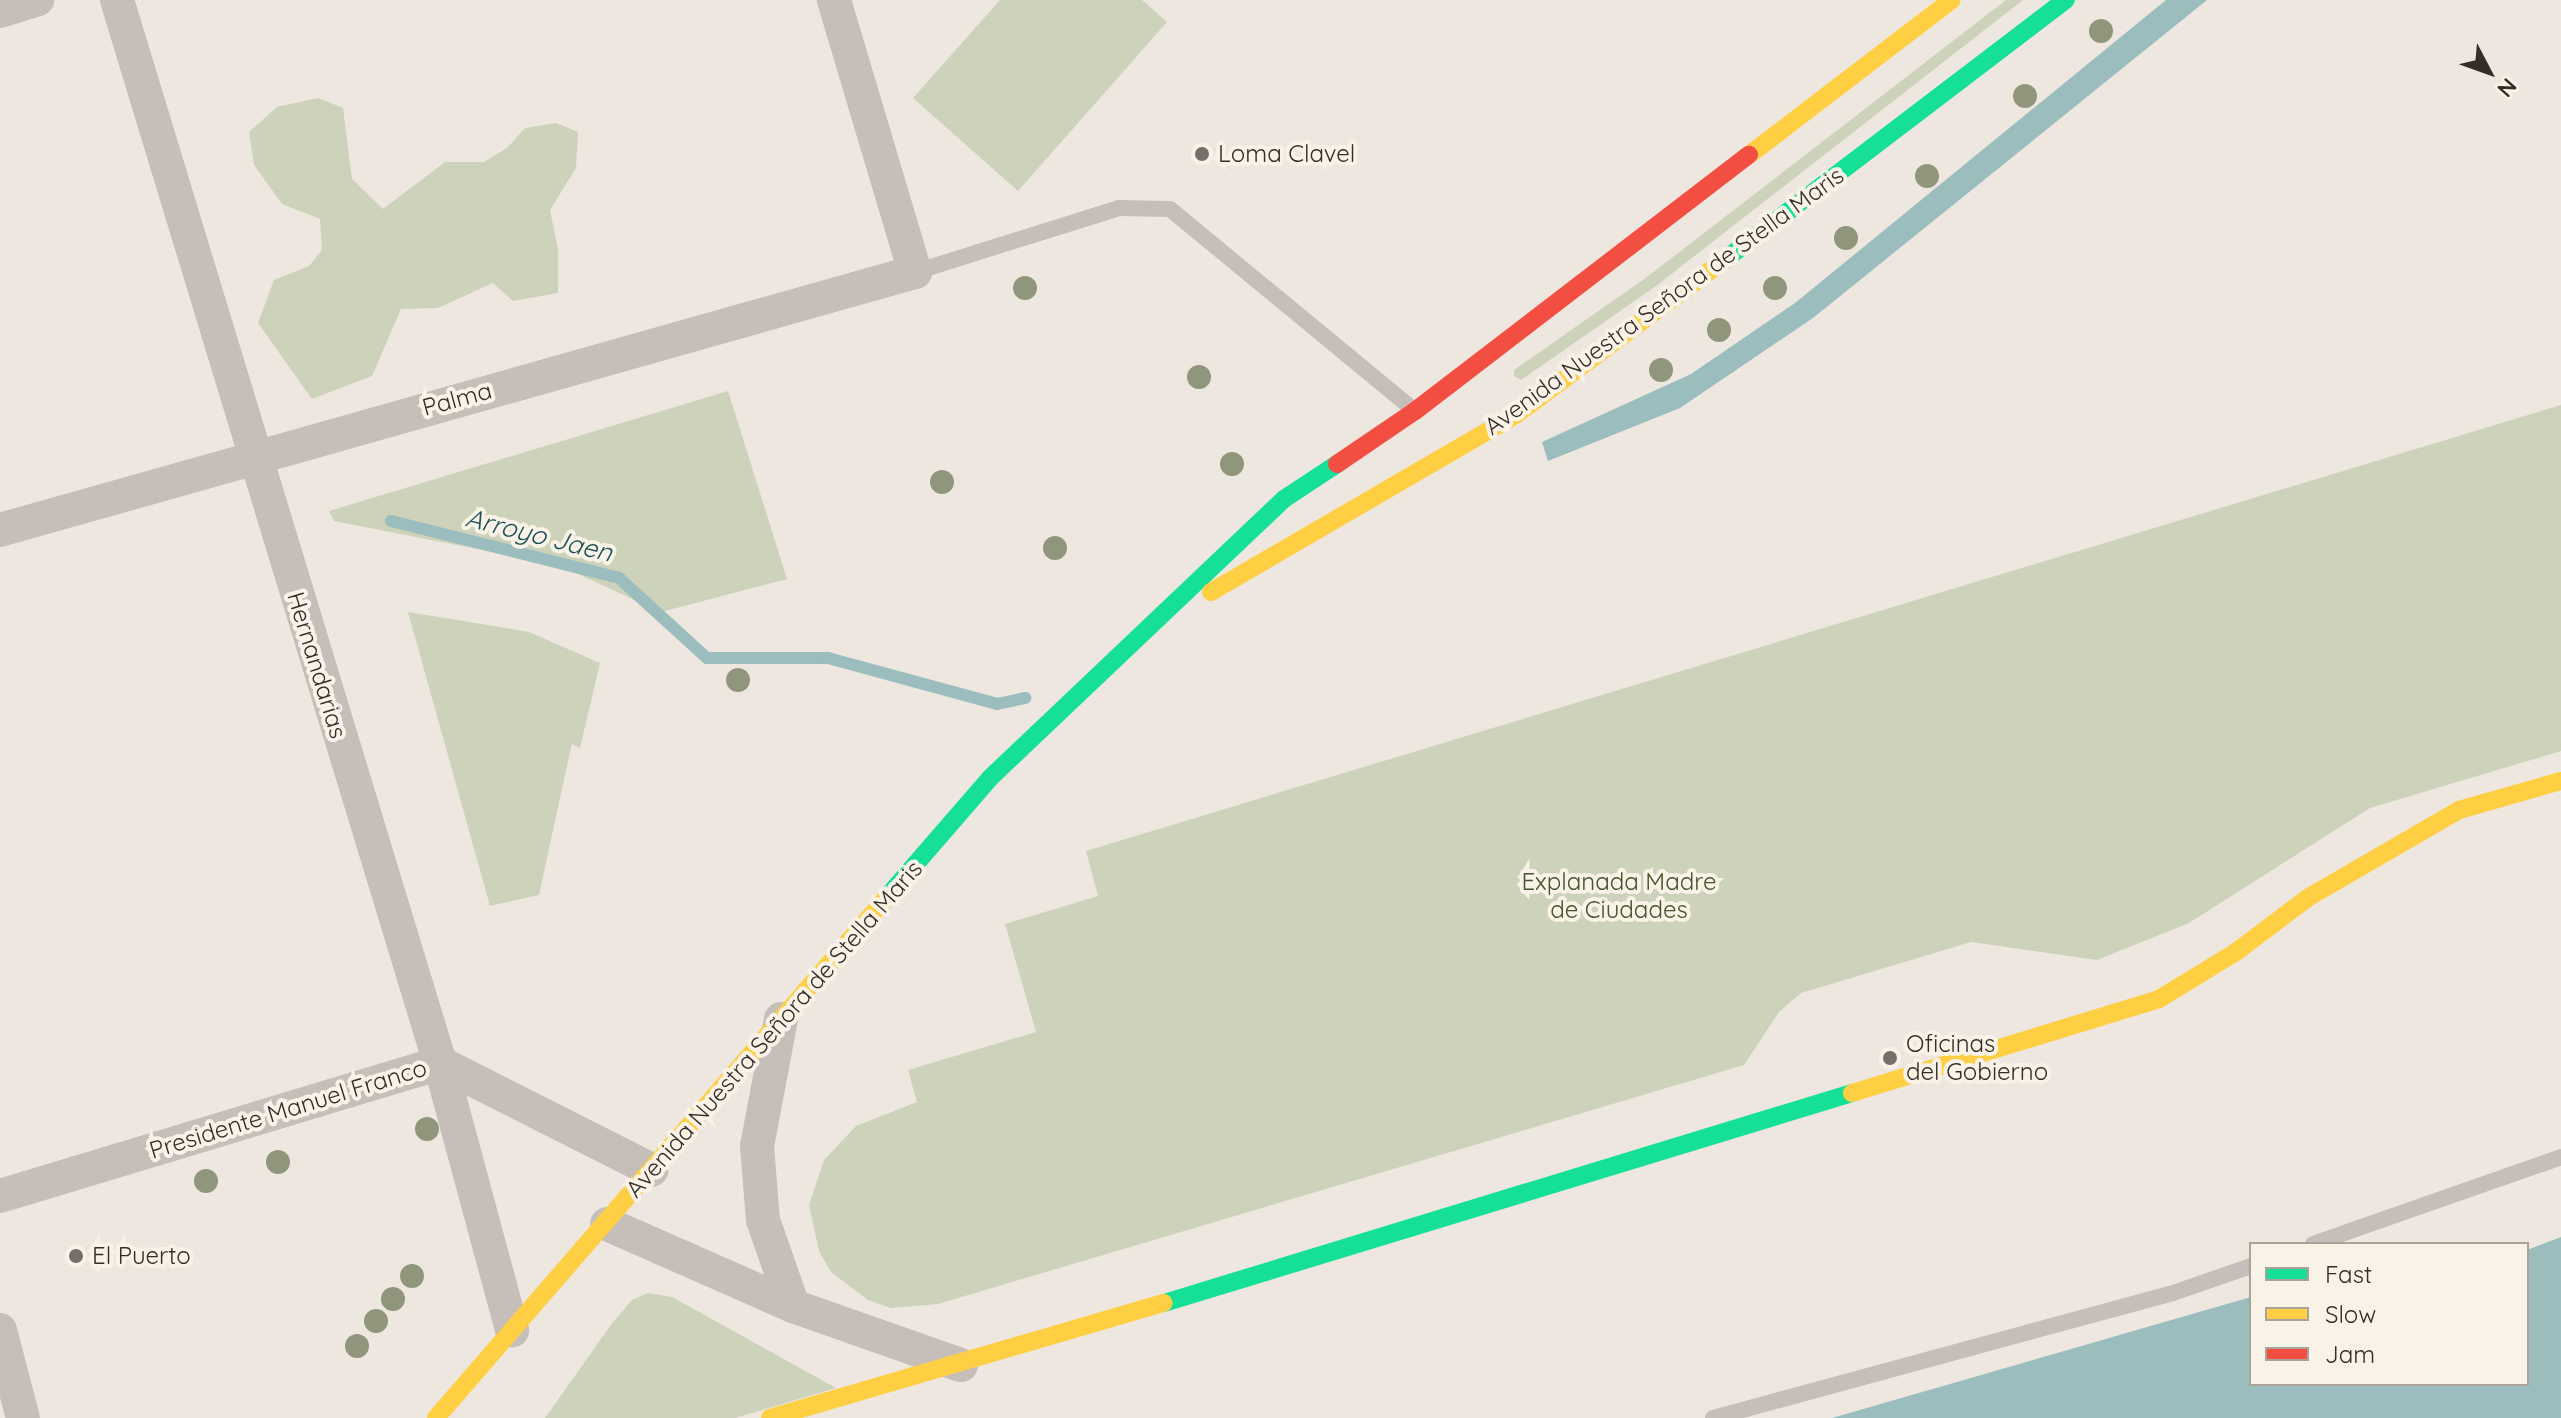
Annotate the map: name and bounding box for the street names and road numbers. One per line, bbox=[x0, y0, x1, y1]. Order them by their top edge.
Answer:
street label: Avenida Nuestra Señora de Stella Maris bbox=[1479, 161, 1849, 441]
street label: Palma bbox=[419, 376, 495, 422]
street label: Hernandarias bbox=[281, 588, 353, 742]
street label: Avenida Nuestra Señora de Stella Maris bbox=[620, 855, 928, 1203]
street label: Presidente Manuel Franco bbox=[146, 1053, 430, 1165]

